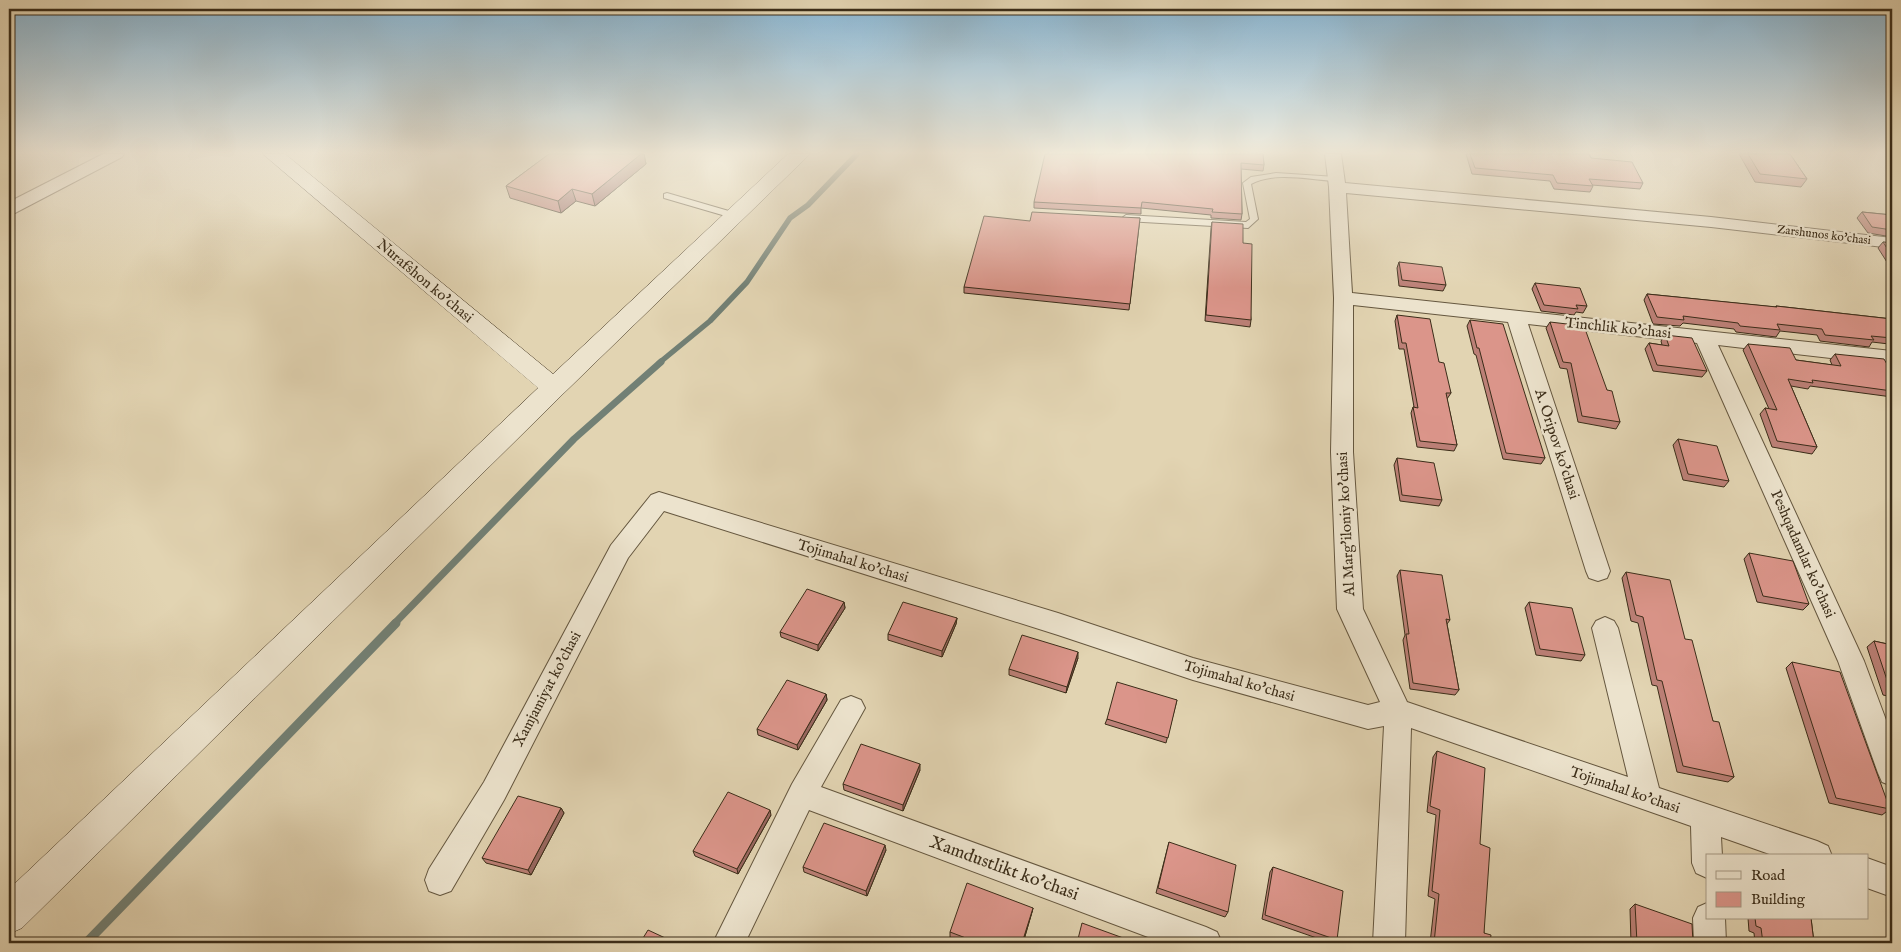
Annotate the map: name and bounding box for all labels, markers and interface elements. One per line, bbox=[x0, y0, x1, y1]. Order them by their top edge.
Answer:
street label: Zarshunos ko'chasi bbox=[1776, 222, 1872, 248]
street label: Nurafshon ko'chasi bbox=[373, 235, 477, 327]
street label: Tinchlik ko'chasi bbox=[1564, 313, 1672, 343]
street label: A. Oripov ko'chasi bbox=[1530, 385, 1584, 502]
street label: Al Marg'iloniy ko'chasi bbox=[1333, 451, 1359, 598]
street label: Peshqadamlar ko'chasi bbox=[1766, 487, 1840, 621]
street label: Tojimahal ko'chasi bbox=[795, 535, 911, 587]
street label: Xamjamiyat ko'chasi bbox=[509, 628, 585, 750]
street label: Tojimahal ko'chasi bbox=[1181, 656, 1297, 706]
street label: Tojimahal ko'chasi bbox=[1567, 762, 1683, 818]
street label: Xamdustlikt ko'chasi bbox=[926, 831, 1082, 907]
legend bbox=[1706, 854, 1868, 920]
text: Road bbox=[1751, 866, 1786, 885]
text: Building bbox=[1751, 890, 1806, 909]

